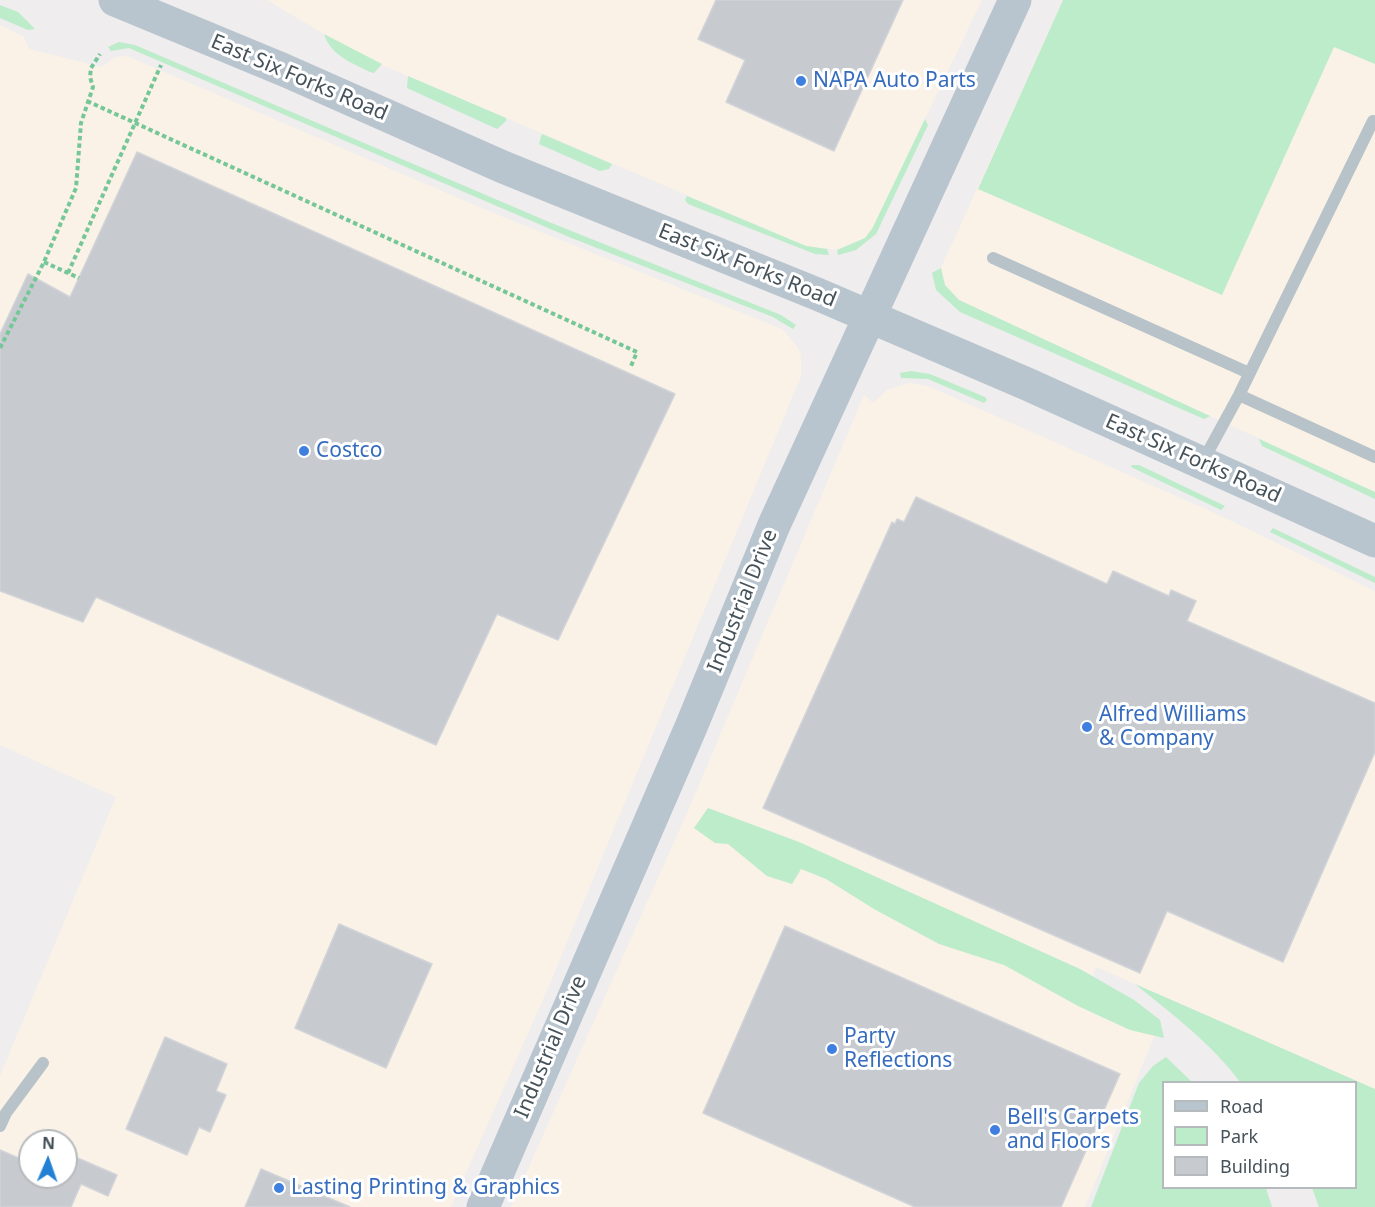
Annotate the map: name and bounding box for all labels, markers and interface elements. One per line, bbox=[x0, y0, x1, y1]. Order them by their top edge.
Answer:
street label: East Six Forks Road bbox=[207, 29, 391, 127]
place label: NAPA Auto Parts bbox=[813, 68, 976, 94]
marker: NAPA Auto Parts bbox=[794, 74, 808, 88]
street label: East Six Forks Road bbox=[654, 219, 840, 313]
street label: East Six Forks Road bbox=[1101, 409, 1285, 509]
place label: Costco bbox=[316, 438, 382, 464]
marker: Costco bbox=[297, 444, 311, 458]
street label: Industrial Drive bbox=[703, 526, 783, 676]
place label: Alfred Williams & Company bbox=[1099, 702, 1246, 752]
marker: Alfred Williams & Company bbox=[1080, 720, 1094, 734]
street label: Industrial Drive bbox=[510, 972, 592, 1122]
place label: Party Reflections bbox=[844, 1024, 952, 1074]
marker: Party Reflections bbox=[825, 1042, 839, 1056]
legend bbox=[1162, 1081, 1357, 1189]
text: Road bbox=[1220, 1094, 1263, 1118]
place label: Bell's Carpets and Floors bbox=[1007, 1105, 1139, 1155]
marker: Bell's Carpets and Floors bbox=[988, 1123, 1002, 1137]
text: Park bbox=[1220, 1124, 1258, 1148]
north arrow bbox=[18, 1129, 78, 1189]
text: N bbox=[42, 1132, 55, 1154]
text: Building bbox=[1220, 1154, 1290, 1178]
place label: Lasting Printing & Graphics bbox=[291, 1175, 560, 1201]
marker: Lasting Printing & Graphics bbox=[272, 1181, 286, 1195]

